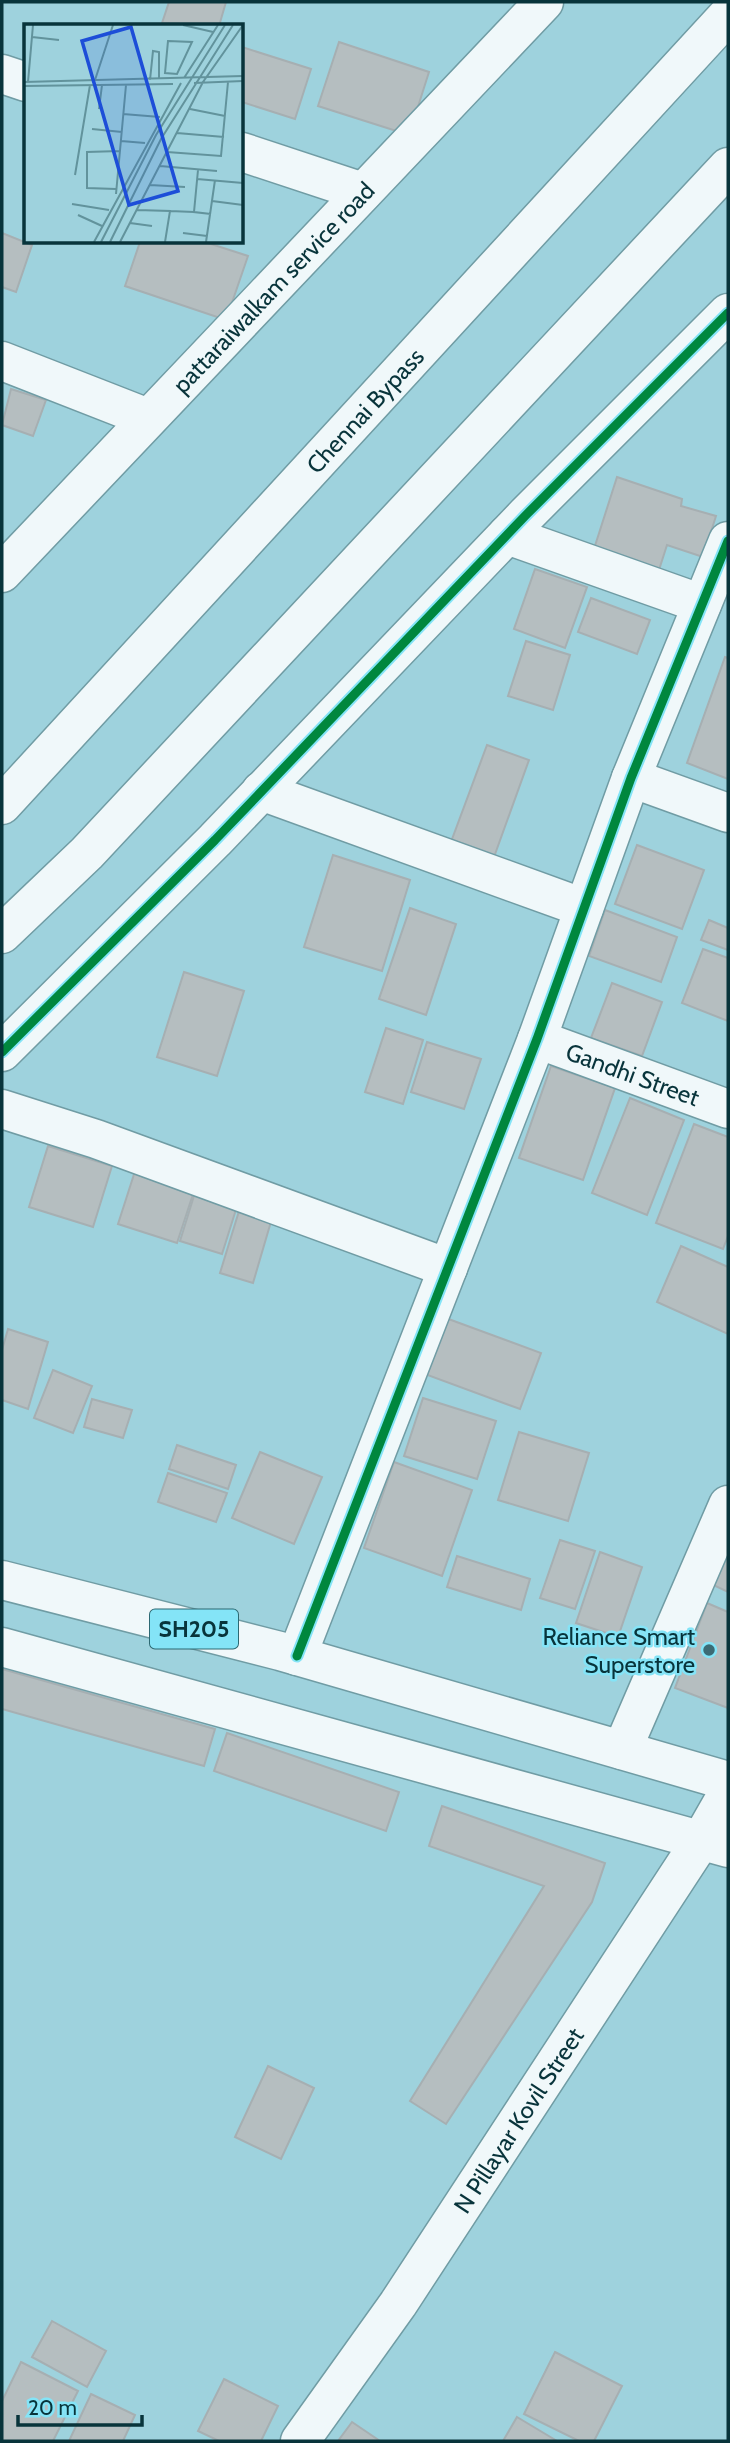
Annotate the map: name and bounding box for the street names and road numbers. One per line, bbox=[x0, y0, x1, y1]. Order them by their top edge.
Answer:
street label: pattaraiwalkam service road bbox=[166, 176, 380, 399]
street label: Chennai Bypass bbox=[300, 342, 429, 479]
street label: Gandhi Street bbox=[562, 1036, 703, 1112]
road number: SH205 bbox=[150, 1610, 238, 1648]
street label: N Pillayar Kovil Street bbox=[447, 2022, 589, 2218]

